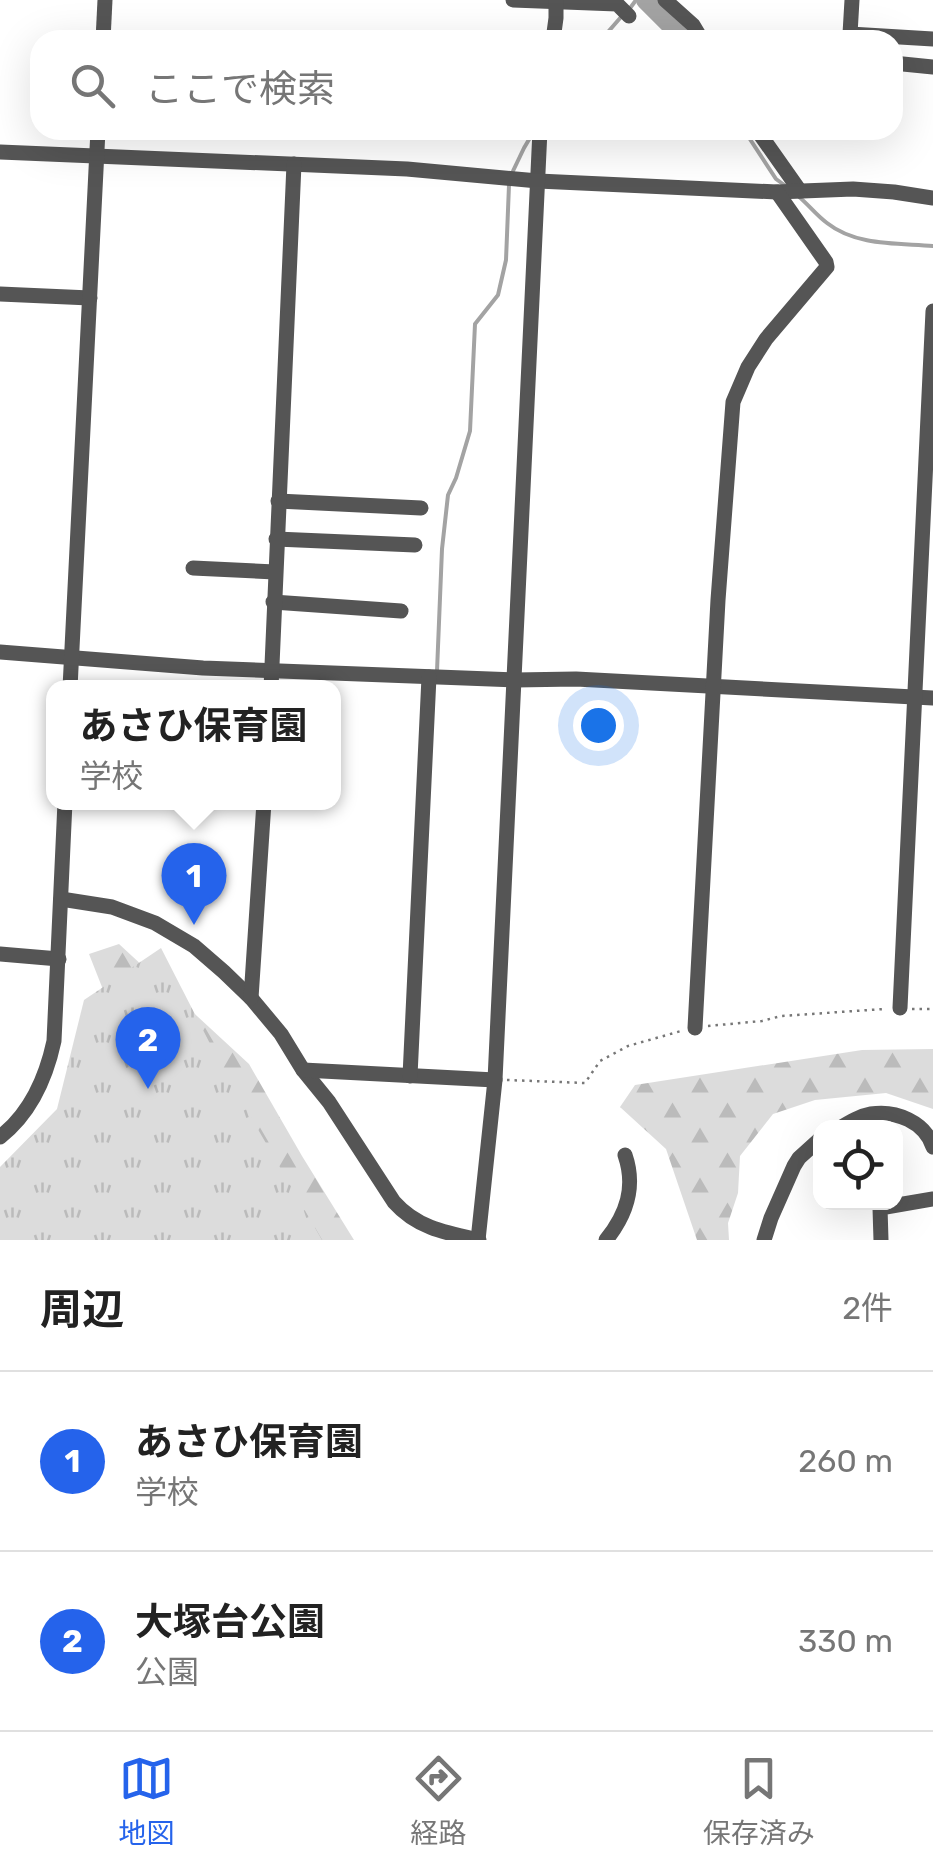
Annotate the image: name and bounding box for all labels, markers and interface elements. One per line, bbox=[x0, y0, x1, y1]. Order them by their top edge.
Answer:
search box bbox=[30, 30, 903, 140]
icon: search bbox=[65, 58, 120, 113]
text: ここで検索 bbox=[145, 66, 335, 112]
popup bbox=[46, 680, 341, 810]
your location bbox=[573, 700, 624, 751]
text: あさひ保育園 bbox=[79, 703, 308, 749]
text: 学校 bbox=[79, 757, 144, 795]
pin: 1 bbox=[162, 842, 226, 925]
pin: 2 bbox=[116, 1006, 180, 1089]
map controls bbox=[813, 1120, 903, 1210]
button: locate bbox=[813, 1120, 903, 1210]
text: 周辺 bbox=[40, 1285, 124, 1335]
text: 2件 bbox=[842, 1289, 893, 1327]
text: あさひ保育園 bbox=[135, 1419, 363, 1465]
text: 1 bbox=[65, 1442, 80, 1480]
text: 260 m bbox=[798, 1442, 893, 1480]
text: 学校 bbox=[135, 1473, 199, 1511]
text: 大塚台公園 bbox=[135, 1599, 325, 1645]
text: 2 bbox=[62, 1622, 83, 1660]
text: 330 m bbox=[798, 1622, 893, 1660]
text: 公園 bbox=[135, 1653, 199, 1691]
tab: 地図 bbox=[118, 1751, 174, 1851]
tab: 経路 bbox=[410, 1751, 467, 1851]
tab: 保存済み bbox=[703, 1751, 815, 1851]

